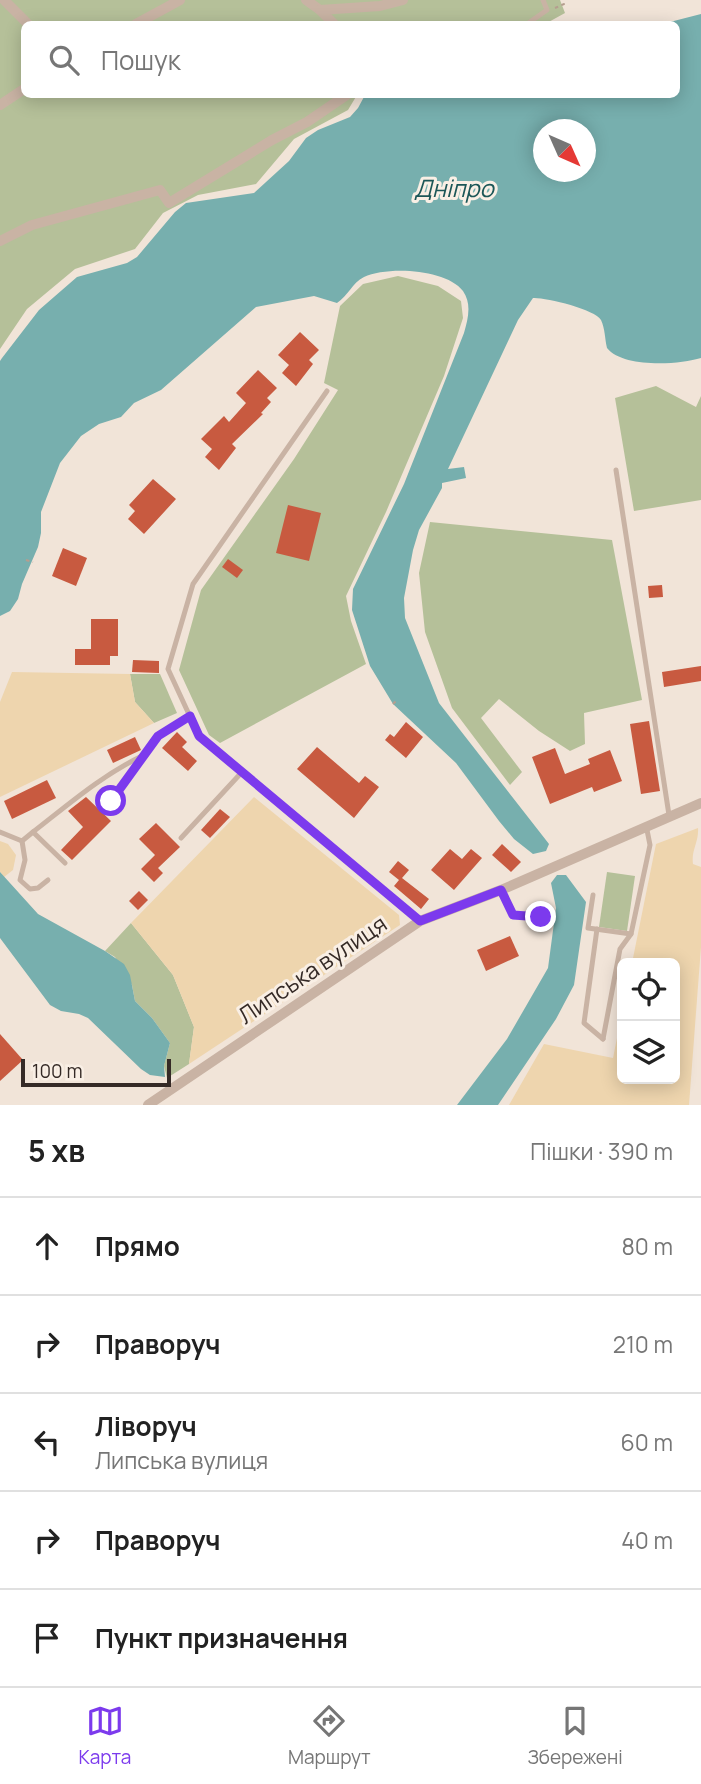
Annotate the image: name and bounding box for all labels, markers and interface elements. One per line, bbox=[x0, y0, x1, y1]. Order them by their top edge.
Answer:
search box bbox=[21, 21, 680, 98]
icon: search bbox=[45, 41, 83, 79]
text: Пошук bbox=[101, 42, 181, 78]
north arrow bbox=[533, 119, 596, 182]
water label: Дніпро bbox=[414, 171, 496, 204]
route start bbox=[95, 785, 126, 816]
route end bbox=[525, 901, 556, 932]
street label: Липська вулиця bbox=[231, 907, 393, 1031]
map controls bbox=[617, 958, 680, 1084]
button: locate bbox=[617, 958, 680, 1021]
button: layers bbox=[617, 1021, 680, 1084]
scale bar bbox=[21, 1056, 172, 1088]
text: 100 m bbox=[32, 1058, 83, 1084]
text: 5 хв bbox=[28, 1130, 85, 1171]
text: Пішки · 390 m bbox=[530, 1135, 673, 1167]
icon: ahead bbox=[28, 1227, 66, 1265]
text: Прямо bbox=[95, 1228, 180, 1264]
text: 80 m bbox=[622, 1230, 673, 1262]
icon: right bbox=[28, 1325, 66, 1363]
text: Праворуч bbox=[95, 1326, 220, 1362]
text: 210 m bbox=[613, 1328, 673, 1360]
text: Ліворуч bbox=[95, 1408, 197, 1444]
icon: left bbox=[28, 1423, 66, 1461]
text: 60 m bbox=[621, 1426, 673, 1458]
text: Липська вулиця bbox=[95, 1444, 268, 1476]
icon: right bbox=[28, 1521, 66, 1559]
text: Праворуч bbox=[95, 1522, 220, 1558]
text: 40 m bbox=[621, 1524, 673, 1556]
icon: arrive bbox=[28, 1619, 66, 1657]
text: Пункт призначення bbox=[95, 1620, 348, 1656]
tab: Карта bbox=[78, 1702, 131, 1770]
tab: Маршрут bbox=[288, 1702, 371, 1770]
tab: Збережені bbox=[527, 1702, 623, 1770]

